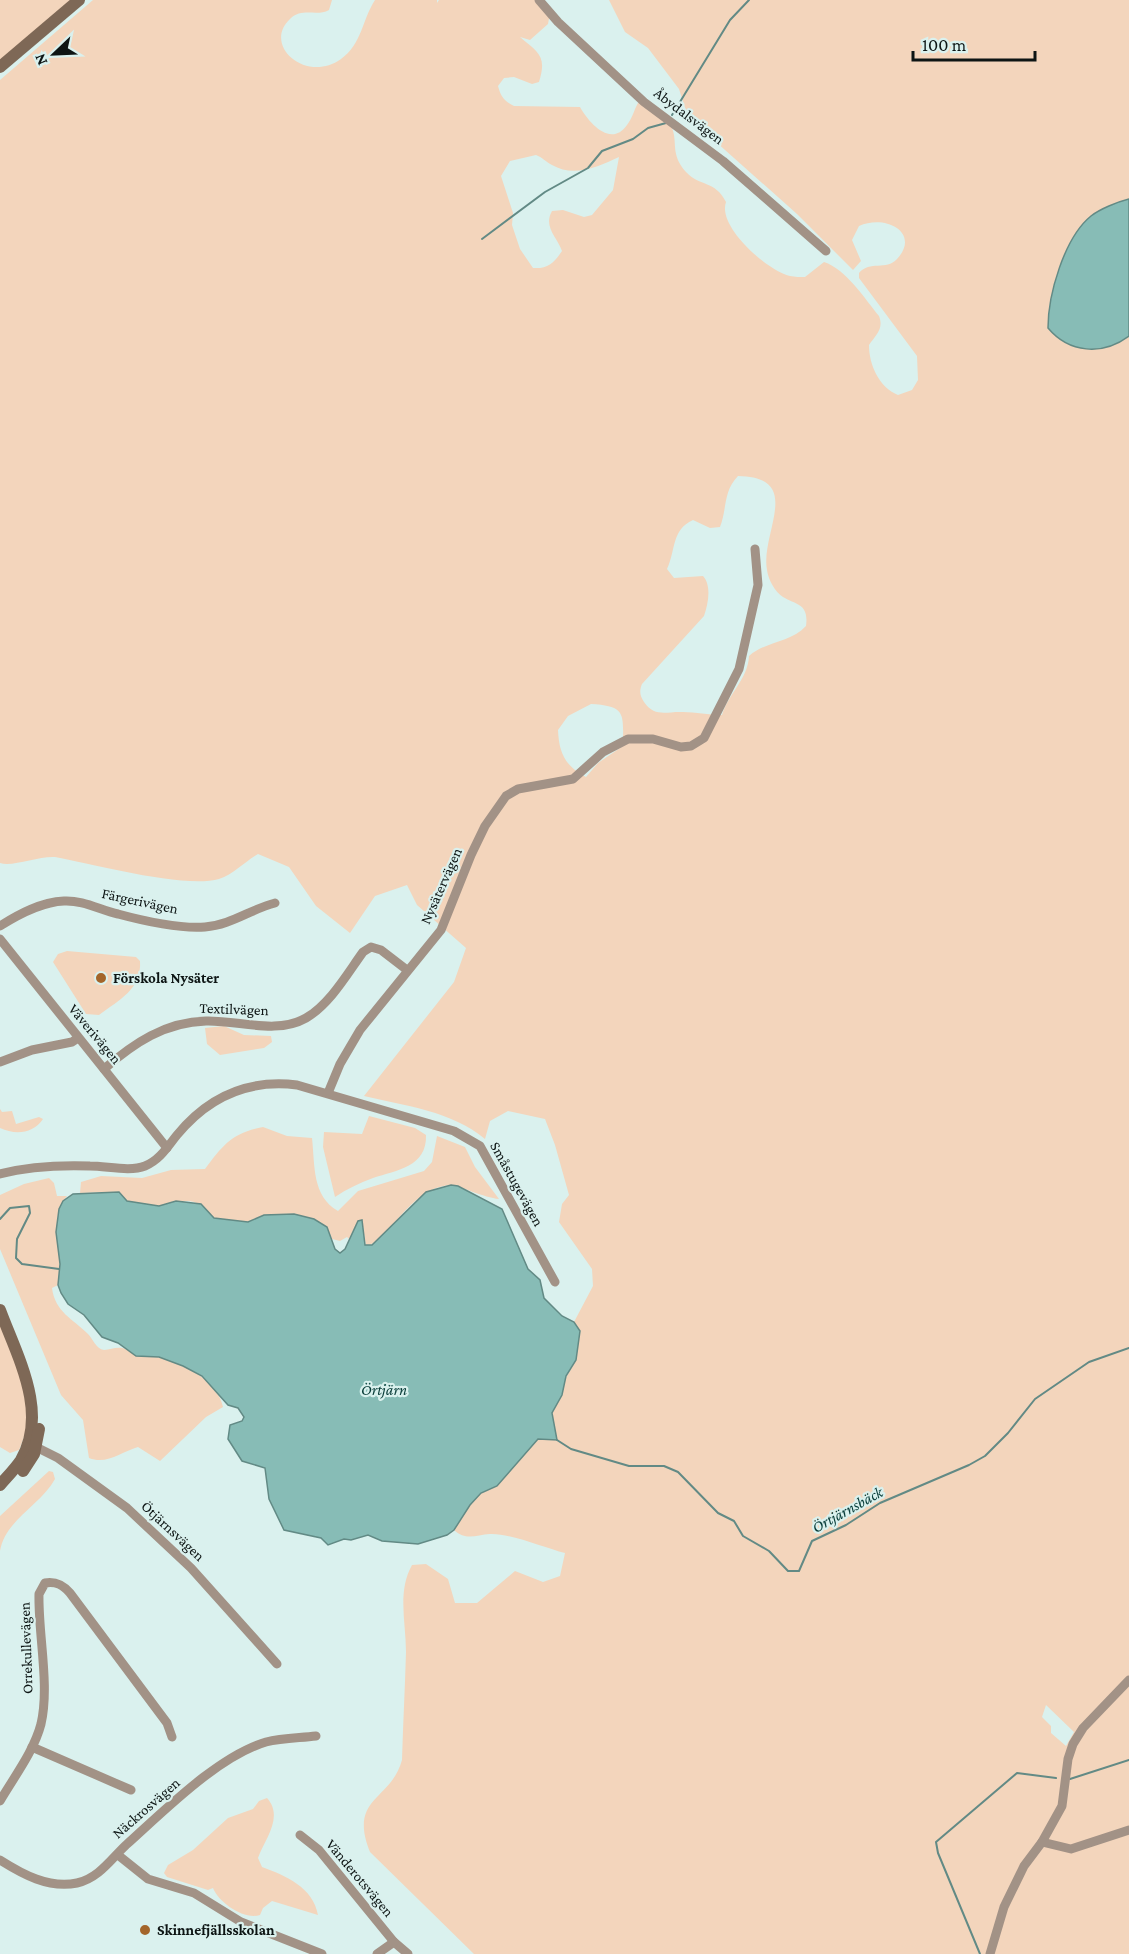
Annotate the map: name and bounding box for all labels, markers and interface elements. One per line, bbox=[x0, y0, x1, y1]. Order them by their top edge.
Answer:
north arrow bbox=[24, 24, 84, 84]
scale bar bbox=[913, 24, 1034, 62]
text: 100 m bbox=[922, 35, 967, 55]
text: N bbox=[31, 51, 51, 68]
street label: Åbydalsvägen bbox=[650, 84, 728, 148]
street label: Nysätervägen bbox=[417, 845, 466, 927]
street label: Färgerivägen bbox=[100, 885, 180, 918]
place label: Förskola Nysäter bbox=[113, 970, 219, 986]
marker: Förskola Nysäter bbox=[94, 971, 108, 985]
street label: Textilvägen bbox=[199, 1000, 269, 1019]
street label: Väverivägen bbox=[65, 1001, 125, 1068]
street label: Småstugevägen bbox=[486, 1139, 547, 1230]
water label: Örtjärn bbox=[361, 1381, 407, 1399]
water label: Örtjärnsbäck bbox=[809, 1483, 887, 1537]
street label: Ötjärnsvägen bbox=[137, 1498, 208, 1565]
street label: Orrekullevägen bbox=[16, 1602, 37, 1694]
street label: Näckrosvägen bbox=[109, 1774, 184, 1842]
street label: Vänderotsvägen bbox=[322, 1836, 397, 1921]
place label: Skinnefjällsskolan bbox=[157, 1922, 275, 1939]
marker: Skinnefjällsskolan bbox=[138, 1923, 152, 1937]

